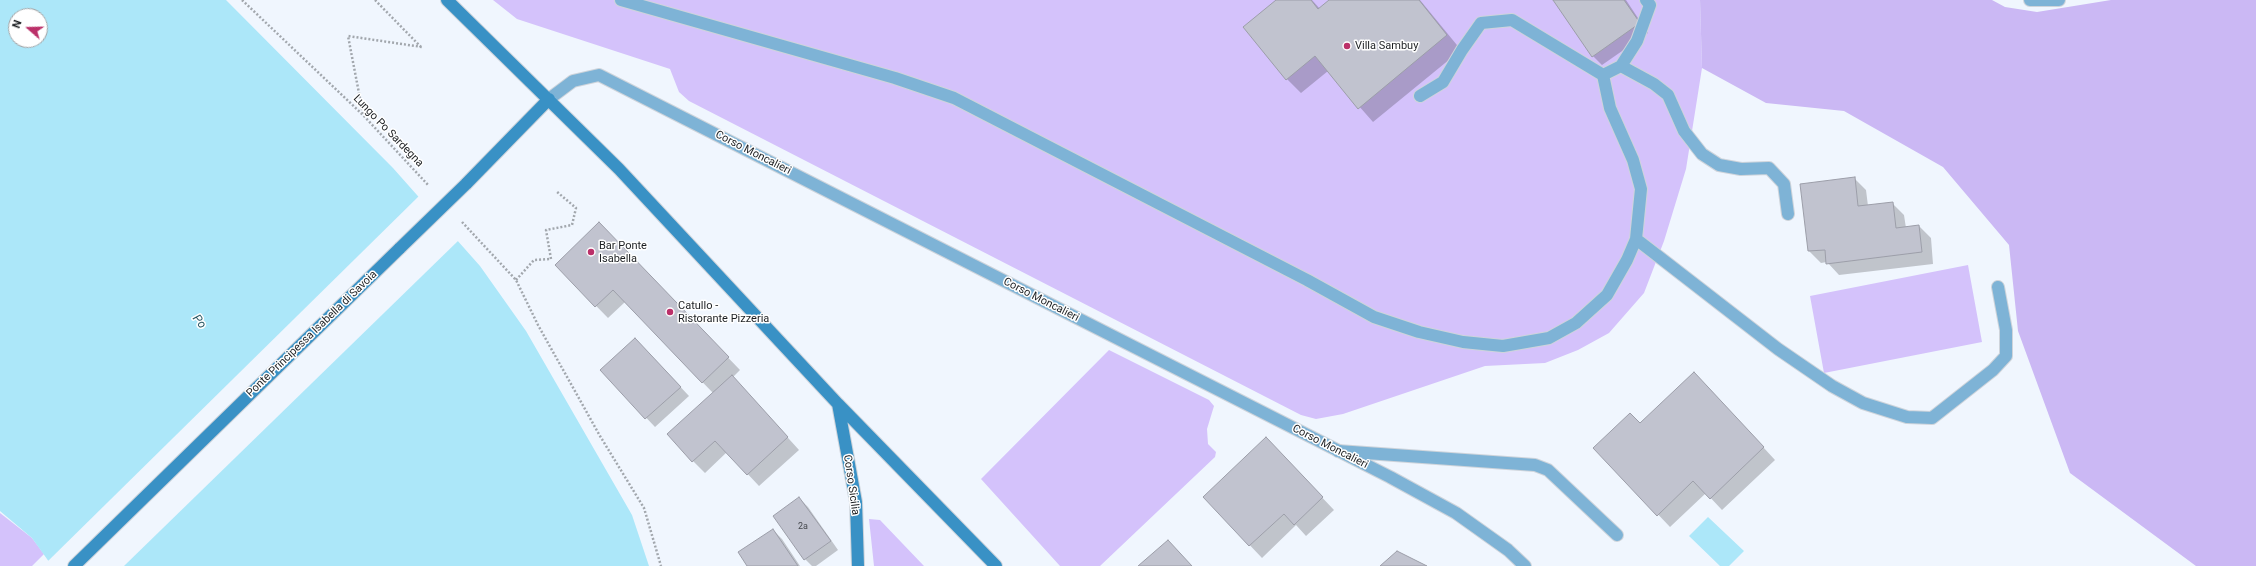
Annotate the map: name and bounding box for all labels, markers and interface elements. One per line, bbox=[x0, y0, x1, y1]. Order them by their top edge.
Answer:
north arrow bbox=[8, 8, 48, 48]
text: N bbox=[10, 18, 25, 30]
place label: Villa Sambuy bbox=[1355, 39, 1418, 53]
marker: Villa Sambuy bbox=[1342, 41, 1352, 51]
street label: Lungo Po Sardegna bbox=[350, 92, 426, 170]
street label: Corso Moncalieri bbox=[713, 128, 793, 178]
place label: Bar Ponte Isabella bbox=[599, 239, 647, 265]
marker: Bar Ponte Isabella bbox=[586, 247, 596, 257]
street label: Ponte Principessa Isabella di Savoia bbox=[244, 268, 380, 400]
street label: Corso Moncalieri bbox=[1001, 275, 1081, 325]
place label: Catullo - Ristorante Pizzeria bbox=[678, 299, 769, 325]
marker: Catullo - Ristorante Pizzeria bbox=[665, 307, 675, 317]
water label: Po bbox=[189, 312, 209, 332]
street label: Corso Moncalieri bbox=[1290, 422, 1370, 472]
street label: Corso Sicilia bbox=[840, 454, 862, 516]
house number: 2a bbox=[798, 522, 808, 532]

